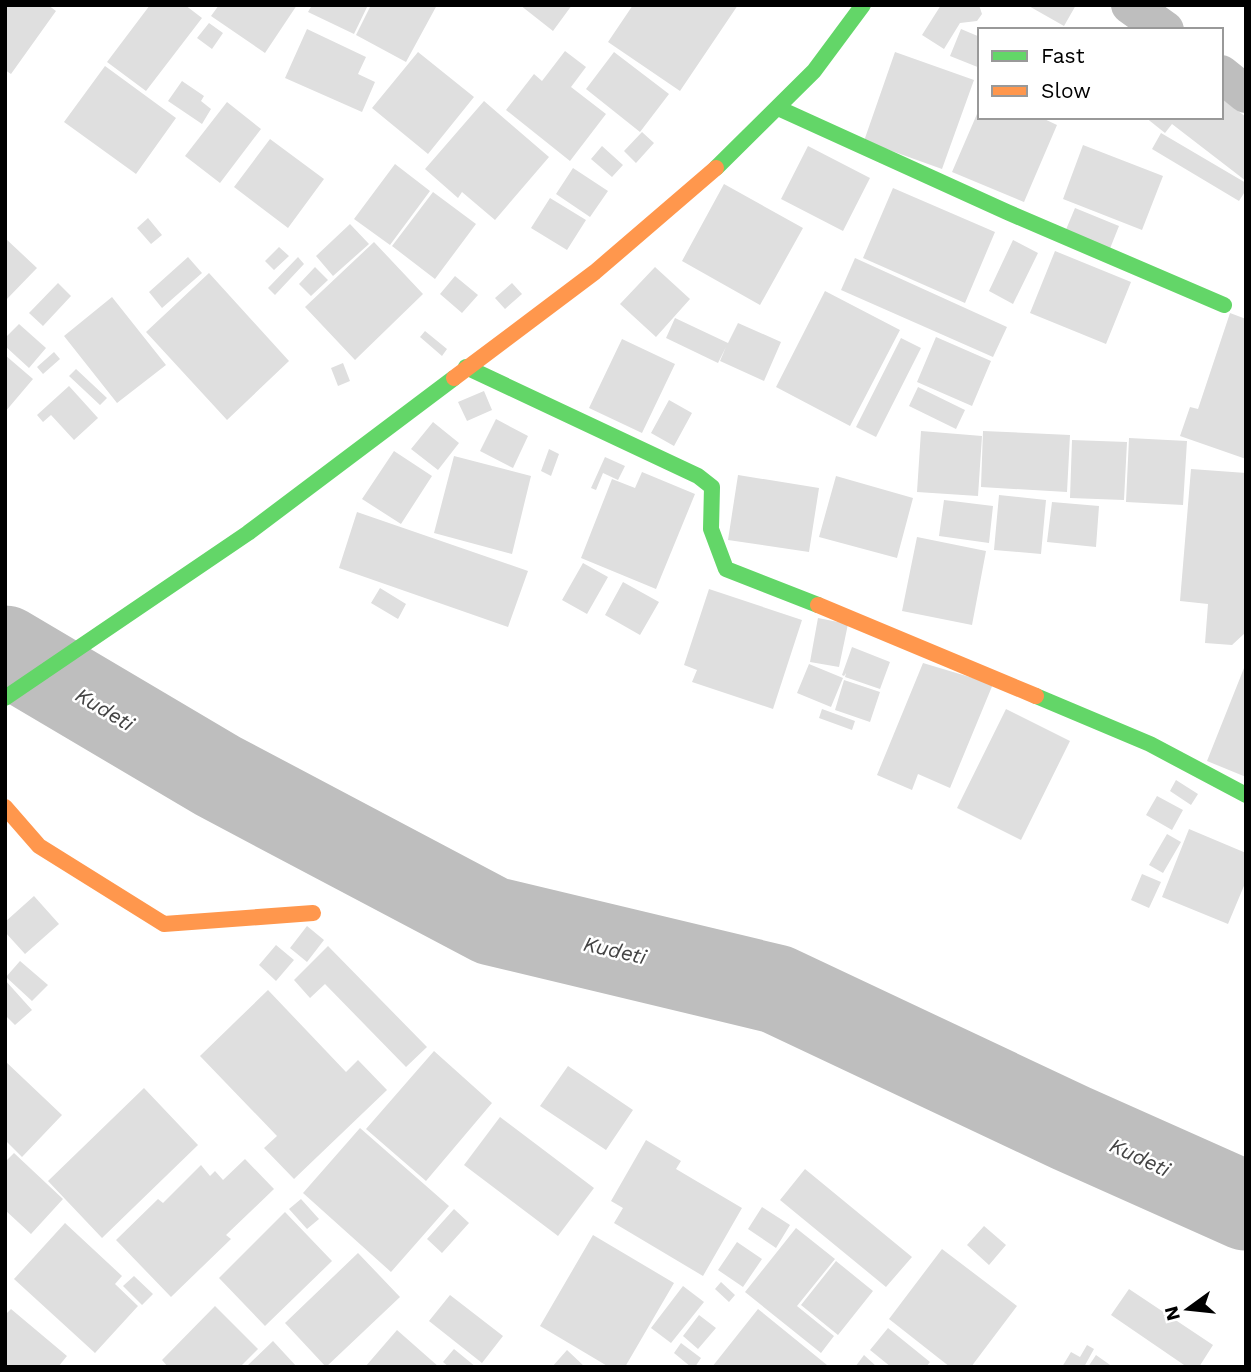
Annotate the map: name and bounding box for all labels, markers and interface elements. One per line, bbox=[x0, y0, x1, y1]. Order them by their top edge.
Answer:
legend bbox=[978, 28, 1223, 119]
text: Fast bbox=[1041, 43, 1085, 68]
text: Slow bbox=[1041, 78, 1091, 103]
water label: Kudeti bbox=[71, 682, 139, 736]
water label: Kudeti bbox=[581, 931, 649, 969]
water label: Kudeti bbox=[1106, 1132, 1175, 1182]
north arrow bbox=[1153, 1274, 1223, 1344]
text: N bbox=[1159, 1303, 1185, 1323]

